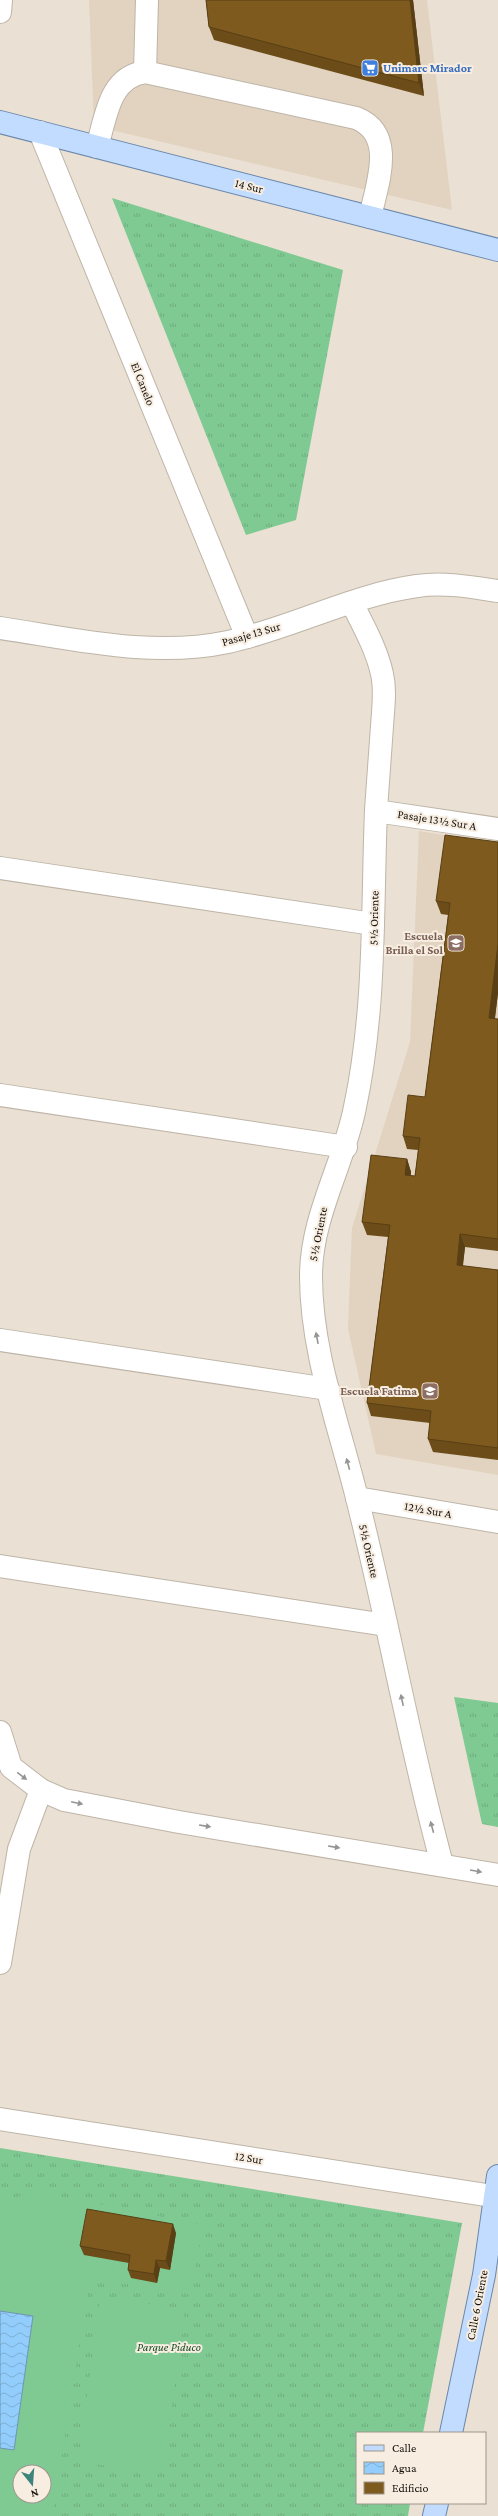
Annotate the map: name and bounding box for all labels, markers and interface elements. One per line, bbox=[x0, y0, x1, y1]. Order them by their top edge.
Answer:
supermarket icon: Unimarc Mirador bbox=[360, 58, 380, 78]
place label: Unimarc Mirador bbox=[383, 61, 472, 75]
street label: 14 Sur bbox=[233, 176, 265, 196]
street label: El Canelo bbox=[128, 360, 158, 408]
street label: Pasaje 13 Sur bbox=[220, 619, 283, 649]
street label: Pasaje 13½ Sur A bbox=[396, 807, 478, 833]
street label: 5½ Oriente bbox=[367, 890, 381, 946]
place label: Escuela Brilla el Sol bbox=[385, 929, 443, 957]
school or university icon: Escuela Brilla el Sol bbox=[446, 933, 466, 953]
street label: 5½ Oriente bbox=[306, 1206, 330, 1262]
one-way arrow bbox=[314, 1332, 320, 1344]
school or university icon: Escuela Fatima bbox=[420, 1381, 440, 1401]
place label: Escuela Fatima bbox=[340, 1384, 417, 1398]
one-way arrow bbox=[345, 1458, 351, 1470]
street label: 12½ Sur A bbox=[403, 1499, 453, 1521]
street label: 5½ Oriente bbox=[356, 1523, 382, 1579]
one-way arrow bbox=[399, 1694, 405, 1706]
one-way arrow bbox=[17, 1772, 28, 1780]
one-way arrow bbox=[71, 1800, 84, 1806]
one-way arrow bbox=[429, 1820, 435, 1832]
one-way arrow bbox=[199, 1823, 211, 1829]
one-way arrow bbox=[328, 1844, 340, 1850]
one-way arrow bbox=[470, 1868, 482, 1874]
street label: 12 Sur bbox=[234, 2149, 265, 2167]
street label: Calle 6 Oriente bbox=[463, 2269, 491, 2341]
park label: Parque Piduco bbox=[137, 2340, 201, 2354]
legend bbox=[356, 2432, 486, 2504]
text: Calle bbox=[392, 2441, 416, 2455]
text: Agua bbox=[392, 2461, 417, 2475]
north arrow bbox=[12, 2464, 52, 2504]
text: Edificio bbox=[392, 2481, 429, 2495]
text: N bbox=[29, 2487, 40, 2501]

